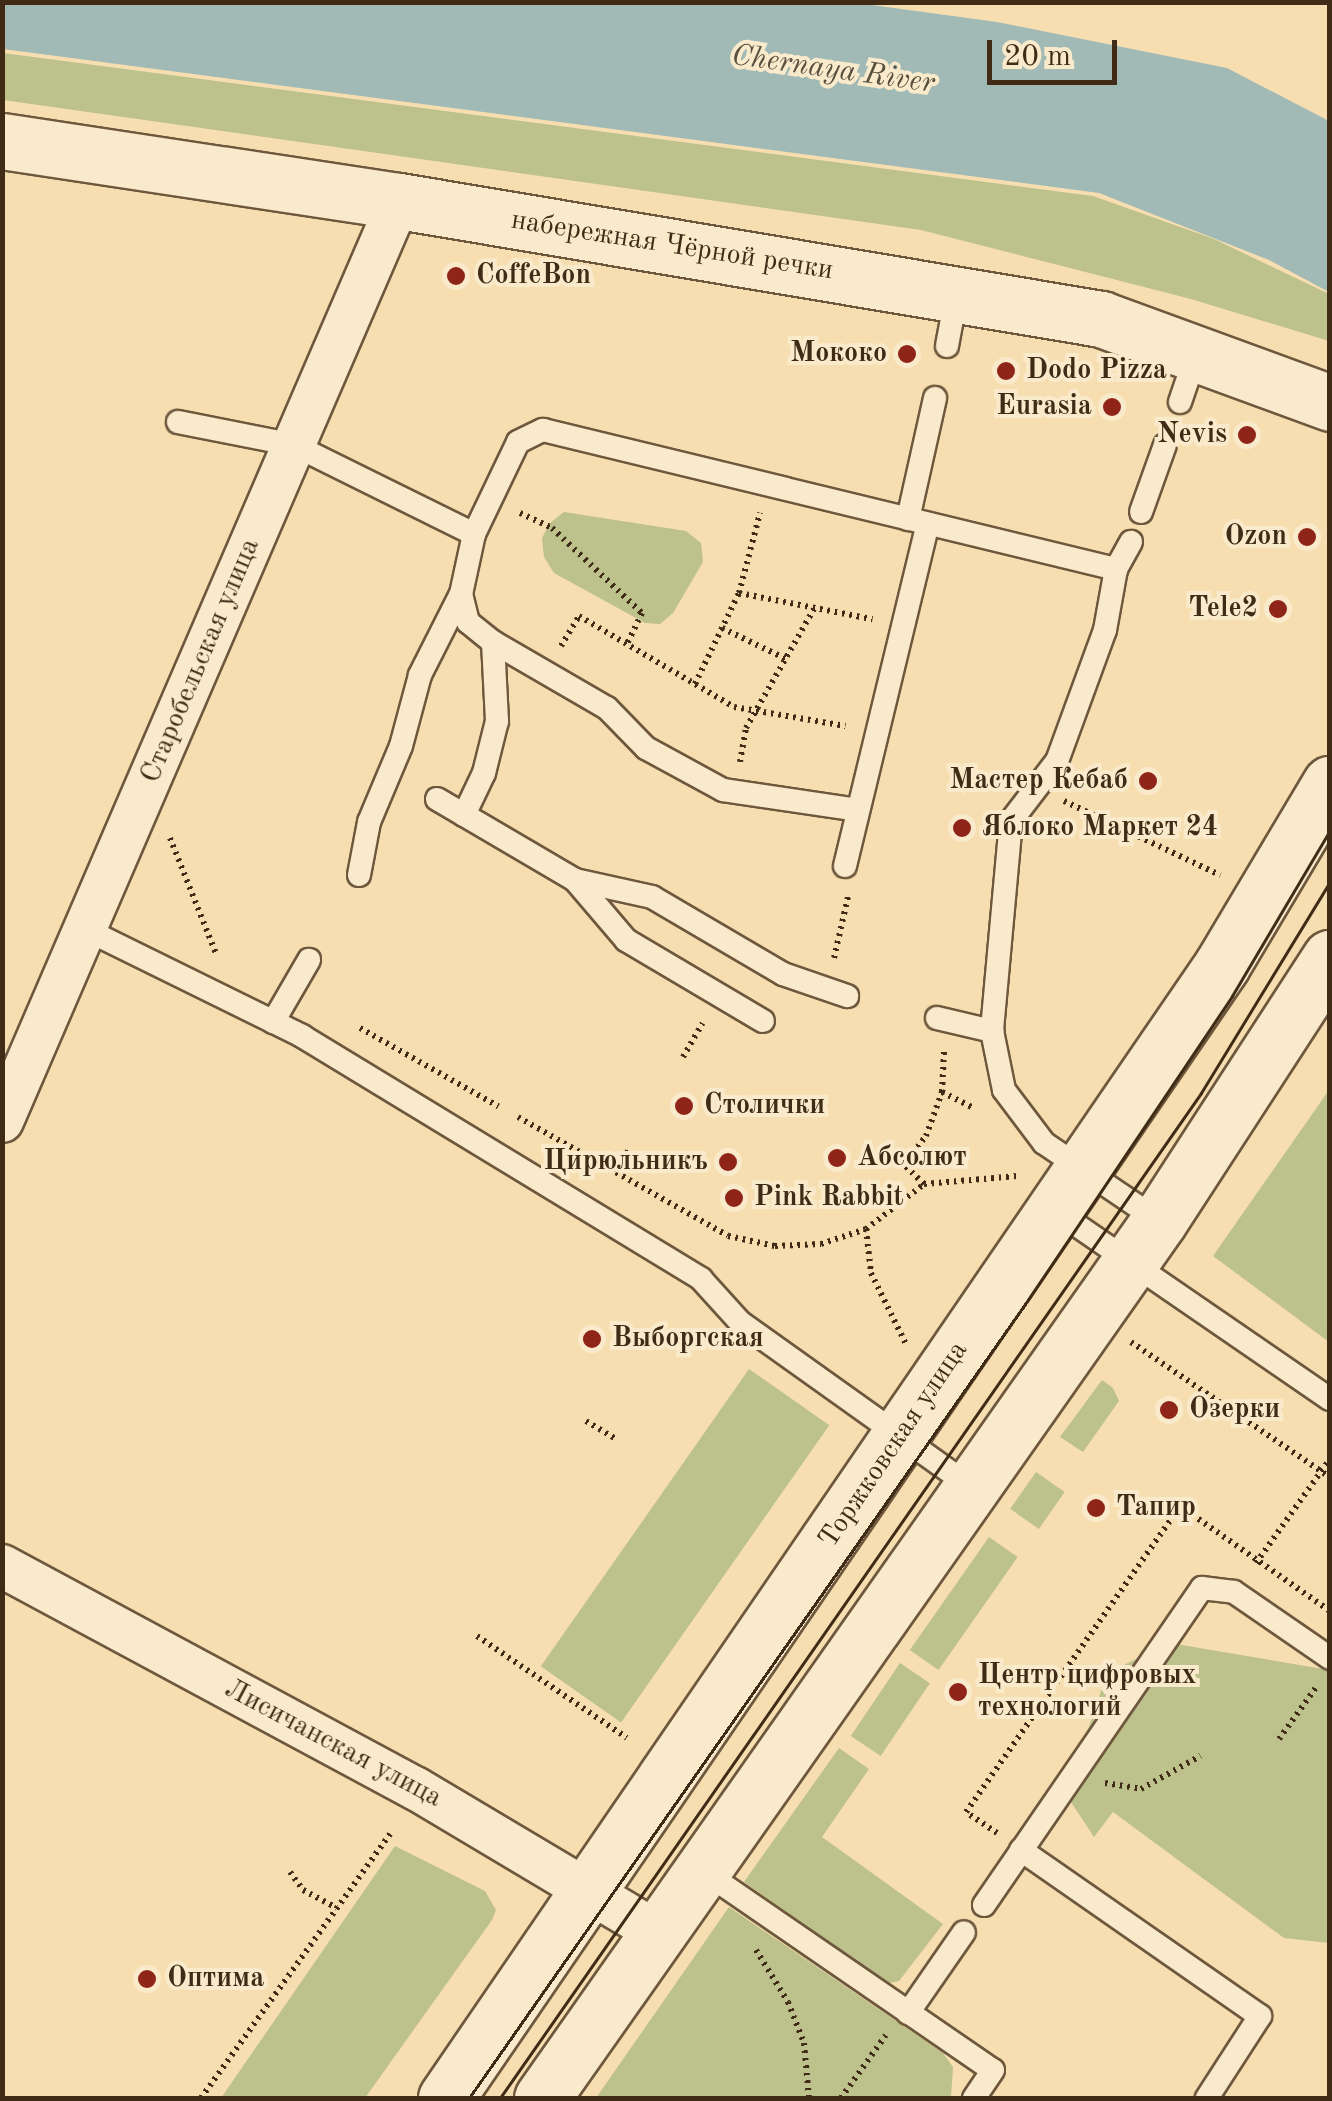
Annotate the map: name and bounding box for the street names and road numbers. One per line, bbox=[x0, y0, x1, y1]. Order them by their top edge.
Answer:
street label: набережная Чёрной речки bbox=[509, 204, 835, 288]
street label: Старобельская улица bbox=[134, 534, 268, 788]
street label: Торжковская улица bbox=[812, 1335, 976, 1555]
street label: Лисичанская улица bbox=[219, 1672, 447, 1816]

